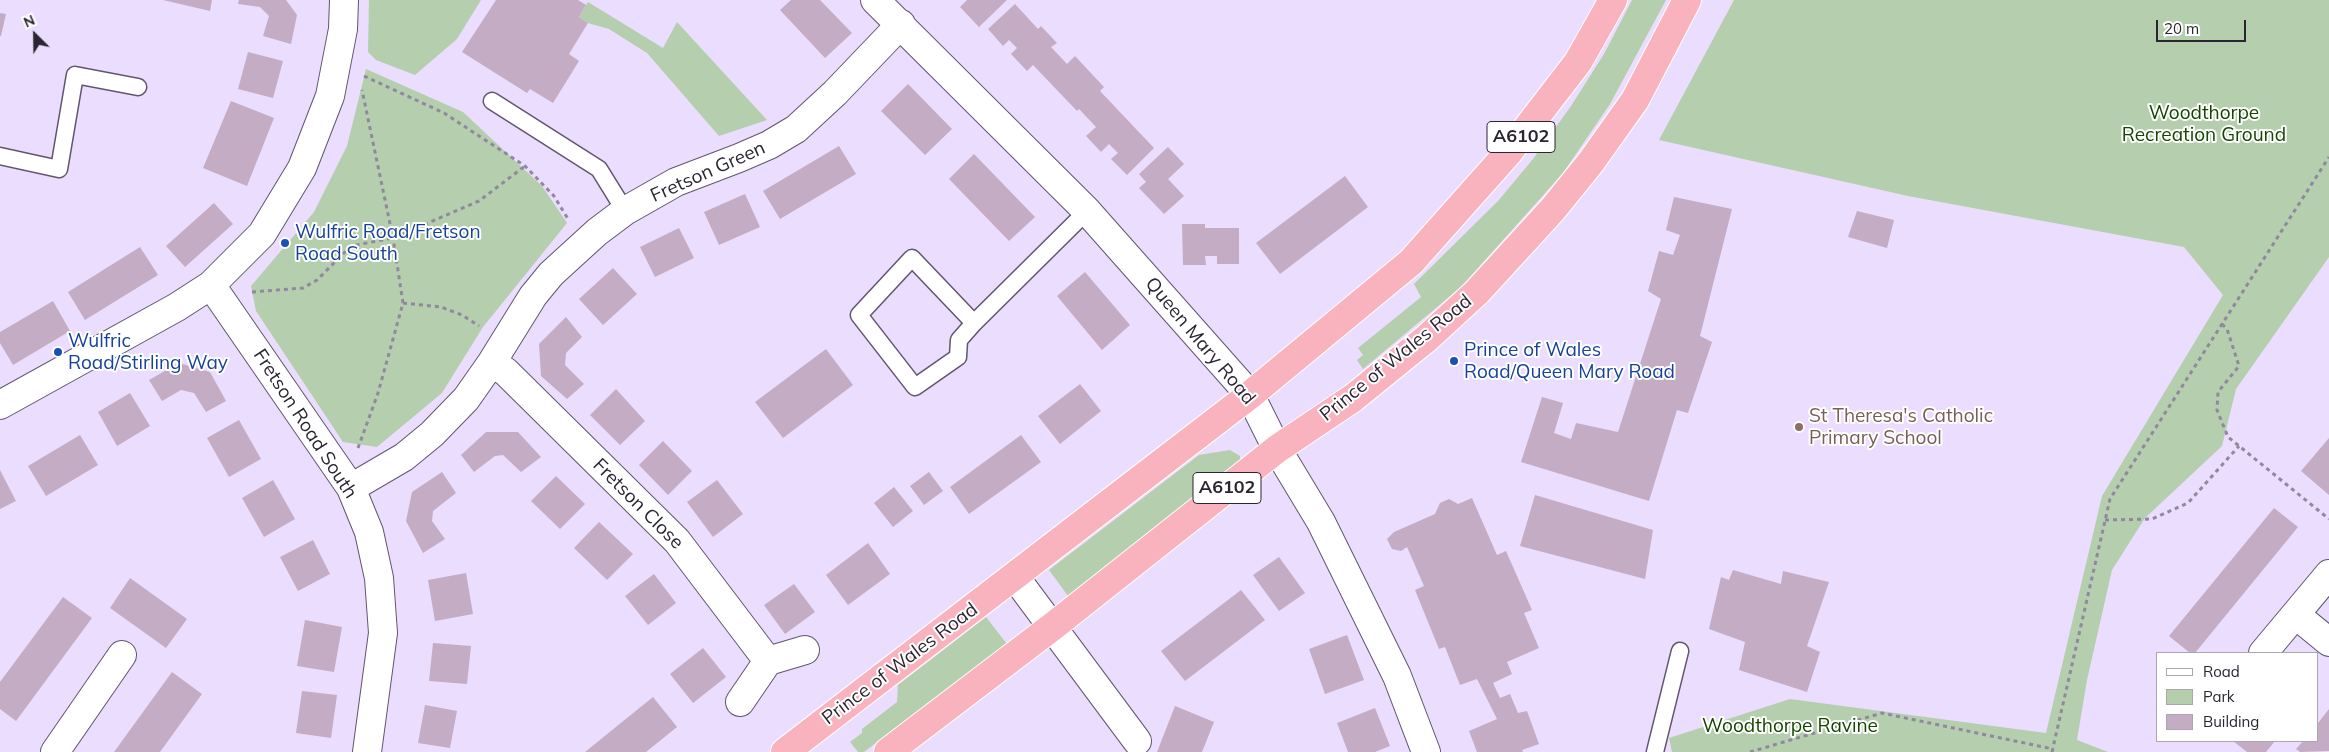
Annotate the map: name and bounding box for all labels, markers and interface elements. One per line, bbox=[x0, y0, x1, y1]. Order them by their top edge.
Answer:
north arrow bbox=[10, 10, 60, 60]
scale bar bbox=[2159, 10, 2249, 42]
text: N bbox=[21, 11, 38, 32]
text: 20 m bbox=[2164, 19, 2199, 38]
park label: Woodthorpe Recreation Ground bbox=[2122, 102, 2286, 146]
road number: A6102 bbox=[1487, 121, 1555, 152]
street label: Fretson Green bbox=[647, 137, 769, 207]
place label: Wulfric Road/Fretson Road South bbox=[295, 221, 481, 265]
marker: Wulfric Road/Fretson Road South bbox=[279, 237, 291, 249]
street label: Queen Mary Road bbox=[1140, 273, 1260, 409]
street label: Prince of Wales Road bbox=[1316, 290, 1476, 426]
place label: Wulfric Road/Stirling Way bbox=[68, 330, 228, 374]
place label: Prince of Wales Road/Queen Mary Road bbox=[1464, 339, 1675, 383]
street label: Fretson Road South bbox=[248, 345, 362, 503]
marker: Wulfric Road/Stirling Way bbox=[52, 346, 64, 358]
marker: Prince of Wales Road/Queen Mary Road bbox=[1448, 355, 1460, 367]
place label: St Theresa's Catholic Primary School bbox=[1809, 405, 1993, 449]
marker: St Theresa's Catholic Primary School bbox=[1793, 421, 1805, 433]
street label: Fretson Close bbox=[588, 454, 688, 554]
road number: A6102 bbox=[1193, 472, 1261, 503]
street label: Prince of Wales Road bbox=[818, 598, 982, 730]
legend bbox=[2156, 652, 2319, 742]
text: Road bbox=[2203, 662, 2240, 681]
text: Park bbox=[2203, 687, 2235, 706]
text: Building bbox=[2203, 712, 2259, 731]
park label: Woodthorpe Ravine bbox=[1702, 715, 1878, 737]

